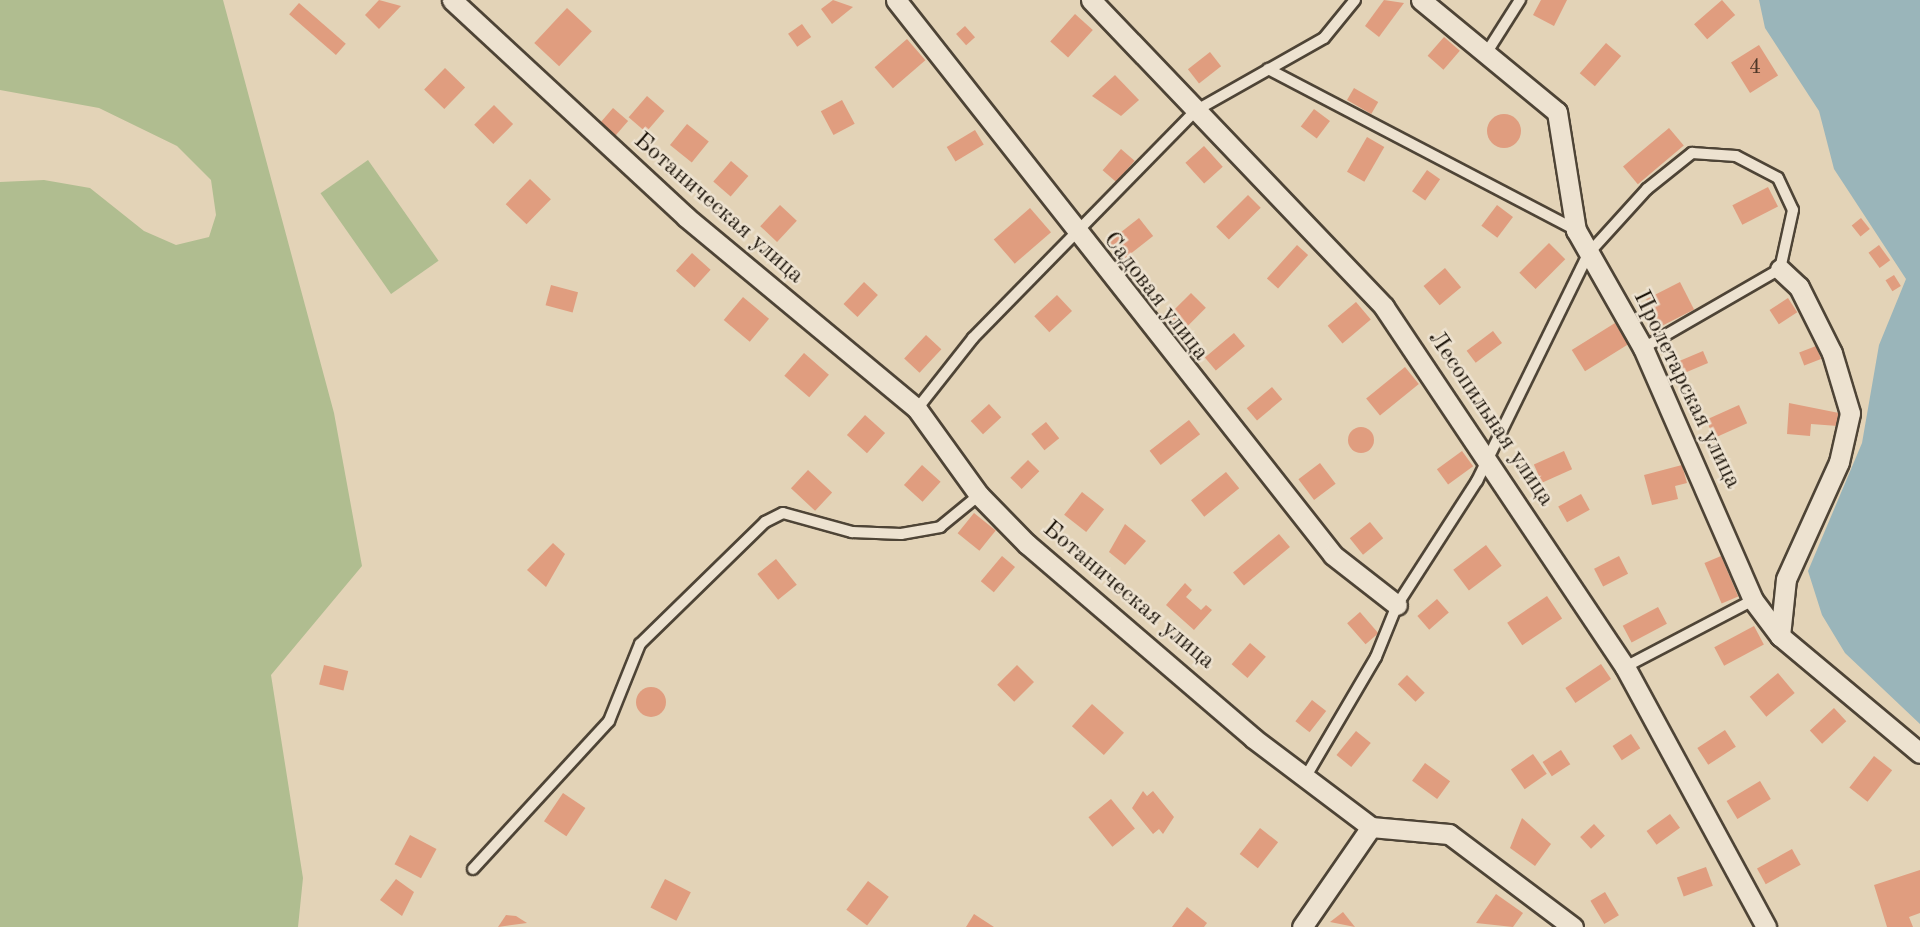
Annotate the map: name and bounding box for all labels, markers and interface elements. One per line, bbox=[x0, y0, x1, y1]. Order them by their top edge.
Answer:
house number: 4 bbox=[1749, 55, 1761, 81]
street label: Ботаническая улица bbox=[627, 127, 809, 291]
street label: Садовая улица bbox=[1096, 227, 1214, 367]
street label: Пролетарская улица bbox=[1626, 286, 1746, 494]
street label: Лесопильная улица bbox=[1421, 326, 1559, 512]
street label: Ботаническая улица bbox=[1036, 516, 1220, 676]

